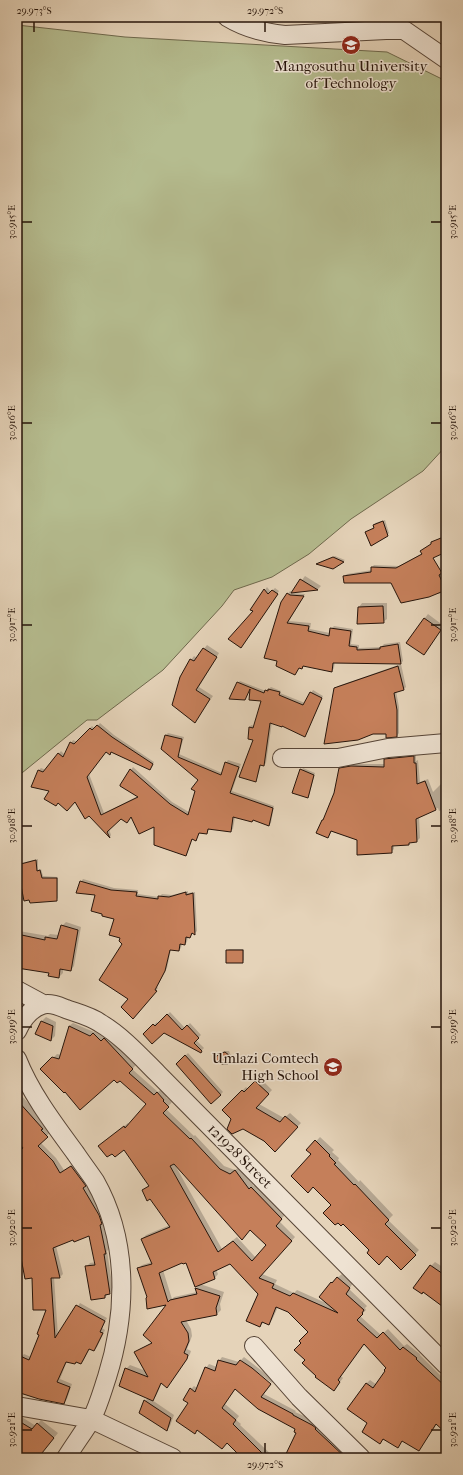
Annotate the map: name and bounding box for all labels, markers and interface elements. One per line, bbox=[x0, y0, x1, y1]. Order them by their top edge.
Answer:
text: 29.973°S bbox=[16, 5, 52, 17]
text: 29.972°S bbox=[247, 5, 283, 17]
school or university icon: Mangosuthu University of Technology bbox=[340, 34, 362, 56]
place label: Mangosuthu University of Technology bbox=[275, 57, 428, 92]
text: 30.915°E bbox=[6, 205, 18, 239]
text: 30.915°E bbox=[447, 205, 459, 239]
text: 30.916°E bbox=[6, 405, 18, 441]
text: 30.916°E bbox=[447, 405, 459, 441]
text: 30.917°E bbox=[6, 608, 18, 642]
text: 30.917°E bbox=[447, 608, 459, 642]
text: 30.918°E bbox=[6, 809, 18, 844]
text: 30.918°E bbox=[447, 809, 459, 844]
text: 30.919°E bbox=[6, 1009, 18, 1045]
text: 30.919°E bbox=[447, 1009, 459, 1045]
place label: Umlazi Comtech High School bbox=[212, 1049, 320, 1084]
school or university icon: Umlazi Comtech High School bbox=[322, 1056, 344, 1078]
street label: 121928 Street bbox=[204, 1120, 277, 1193]
text: 30.920°E bbox=[6, 1209, 18, 1247]
text: 30.920°E bbox=[447, 1209, 459, 1247]
text: 30.921°E bbox=[6, 1412, 18, 1448]
text: 30.921°E bbox=[447, 1412, 459, 1448]
text: 29.972°S bbox=[247, 1459, 283, 1471]

